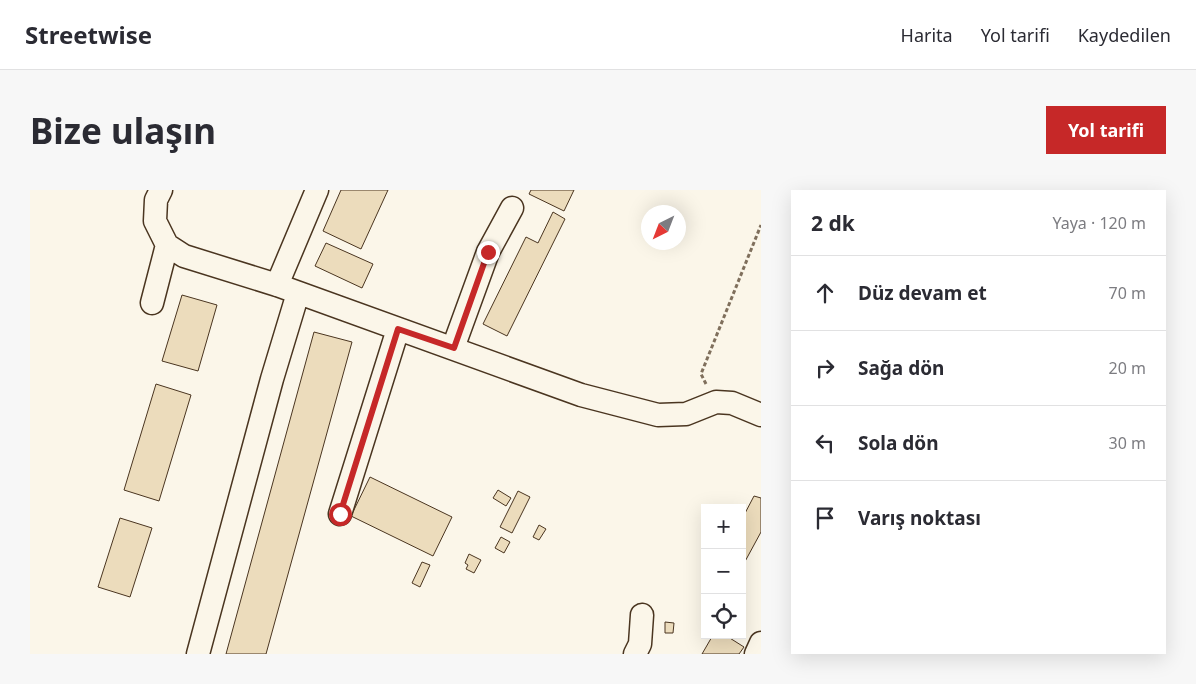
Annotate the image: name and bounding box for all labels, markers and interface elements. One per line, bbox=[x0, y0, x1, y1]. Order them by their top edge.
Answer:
text: Streetwise bbox=[25, 18, 152, 51]
text: Harita bbox=[901, 23, 953, 47]
text: Yol tarifi bbox=[981, 23, 1050, 47]
text: Kaydedilen bbox=[1078, 23, 1171, 47]
button: Yol tarifi bbox=[1046, 106, 1166, 154]
text: Bize ulaşın bbox=[30, 107, 216, 154]
north arrow bbox=[641, 205, 686, 250]
text: 2 dk bbox=[811, 209, 855, 237]
text: Yaya · 120 m bbox=[1052, 212, 1146, 234]
route end bbox=[477, 241, 500, 264]
icon: ahead bbox=[811, 279, 839, 307]
text: Düz devam et bbox=[858, 280, 987, 306]
text: 70 m bbox=[1109, 282, 1146, 304]
icon: right bbox=[811, 354, 839, 382]
text: Sağa dön bbox=[858, 355, 944, 381]
text: 20 m bbox=[1109, 357, 1146, 379]
icon: left bbox=[811, 429, 839, 457]
text: Sola dön bbox=[858, 430, 939, 456]
text: 30 m bbox=[1109, 432, 1146, 454]
route start bbox=[329, 503, 352, 526]
map controls bbox=[701, 504, 746, 639]
button: + bbox=[701, 504, 746, 549]
icon: arrive bbox=[811, 504, 839, 532]
text: Varış noktası bbox=[858, 505, 981, 531]
button: − bbox=[701, 549, 746, 594]
button: locate bbox=[701, 594, 746, 639]

